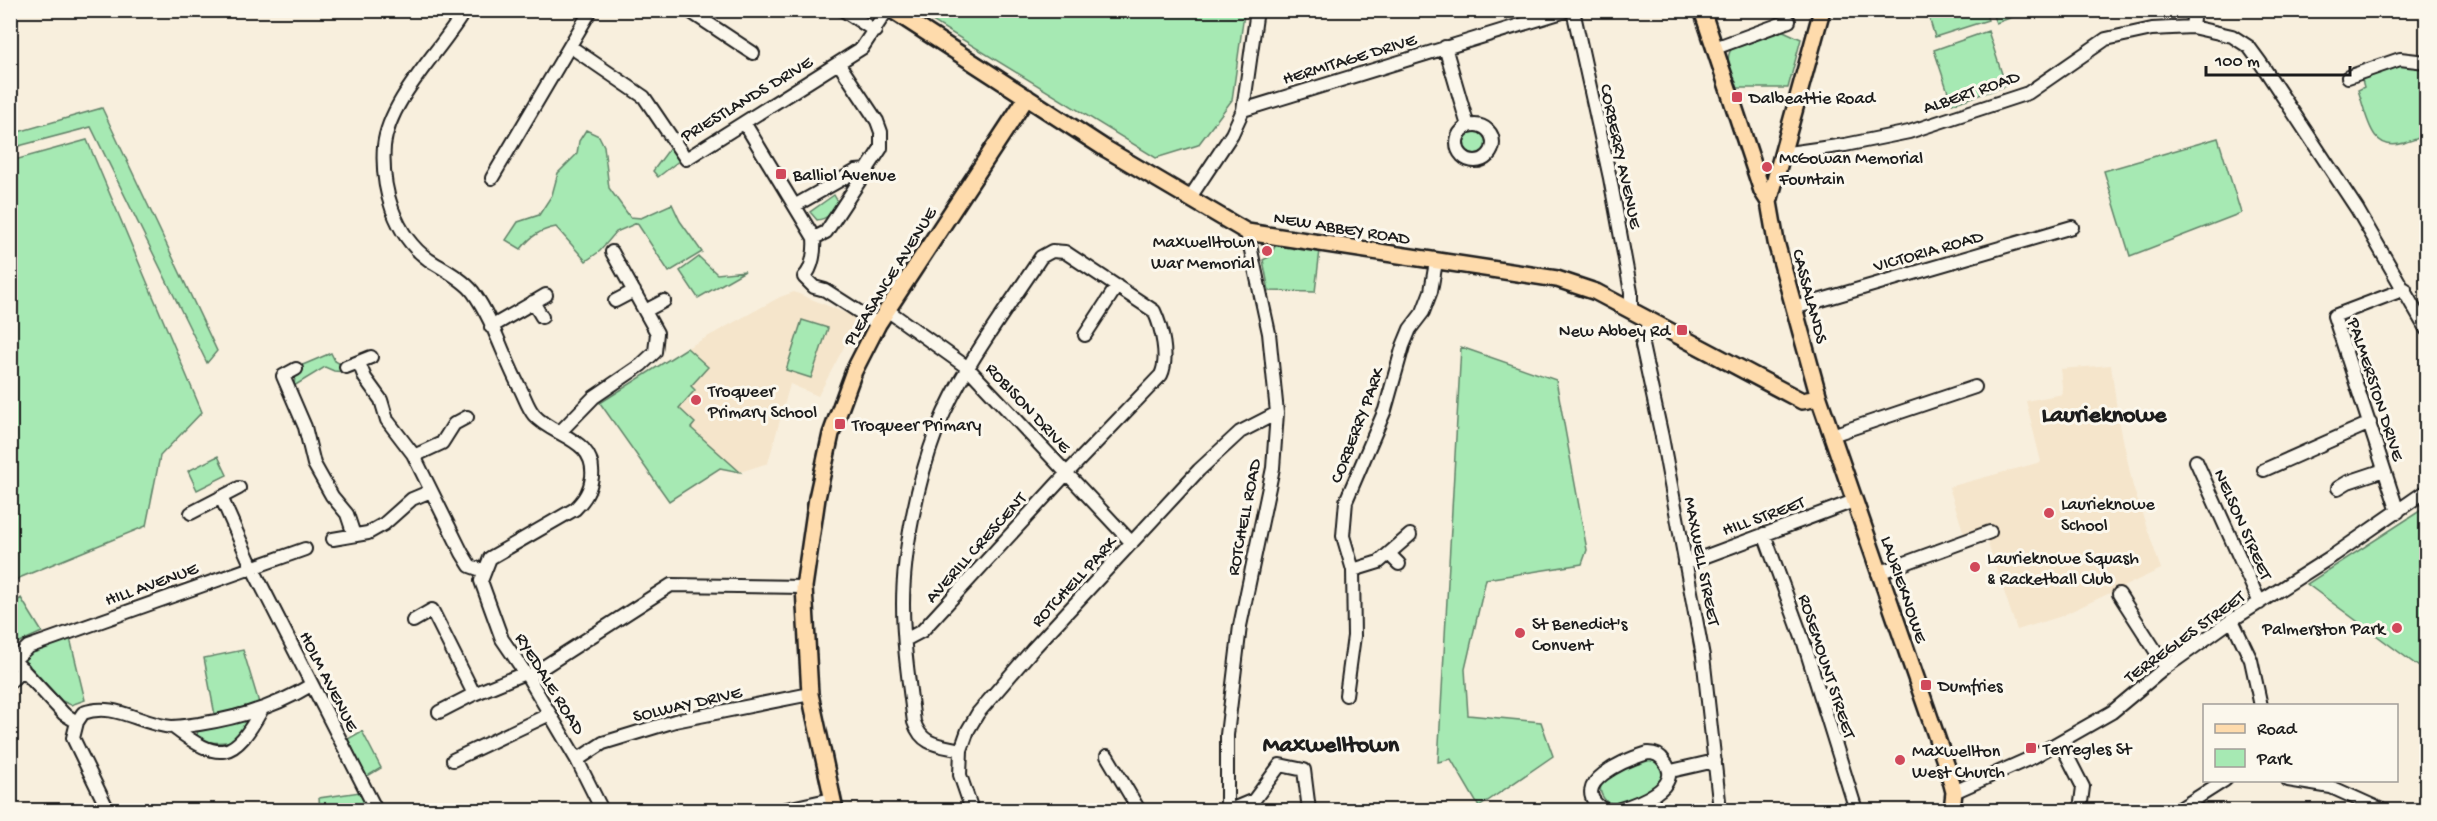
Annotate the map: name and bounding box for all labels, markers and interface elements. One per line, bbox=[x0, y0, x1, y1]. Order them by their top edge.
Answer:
street label: HERMITAGE DRIVE bbox=[1280, 30, 1420, 91]
scale bar bbox=[2206, 39, 2350, 77]
street label: PRIESTLANDS DRIVE bbox=[677, 52, 818, 148]
text: 100 m bbox=[2214, 52, 2260, 73]
street label: ALBERT ROAD bbox=[1921, 67, 2023, 120]
street label: CORBERRY AVENUE bbox=[1594, 82, 1645, 231]
place label: Dalbeattie Road bbox=[1748, 89, 1876, 110]
marker: Dalbeattie Road bbox=[1730, 90, 1744, 104]
place label: McGowan Memorial Fountain bbox=[1778, 149, 1923, 191]
marker: McGowan Memorial Fountain bbox=[1760, 160, 1774, 174]
place label: Balliol Avenue bbox=[792, 166, 896, 187]
marker: Balliol Avenue bbox=[774, 167, 788, 181]
street label: PLEASANCE AVENUE bbox=[839, 203, 943, 351]
street label: NEW ABBEY ROAD bbox=[1272, 208, 1412, 251]
street label: VICTORIA ROAD bbox=[1870, 227, 1986, 278]
place label: Maxwelltown War Memorial bbox=[1151, 233, 1255, 275]
marker: Maxwelltown War Memorial bbox=[1260, 244, 1274, 258]
street label: CASSALANDS bbox=[1786, 247, 1831, 347]
street label: PALMERSTON DRIVE bbox=[2341, 315, 2408, 465]
place label: New Abbey Rd bbox=[1559, 322, 1671, 343]
marker: New Abbey Rd bbox=[1675, 323, 1689, 337]
street label: ROBISON DRIVE bbox=[980, 359, 1075, 459]
street label: CORBERRY PARK bbox=[1327, 363, 1391, 487]
place label: Troqueer Primary School bbox=[707, 382, 817, 424]
marker: Troqueer Primary School bbox=[689, 393, 703, 407]
district label: Laurieknowe bbox=[2041, 402, 2168, 431]
place label: Troqueer Primary bbox=[851, 416, 981, 437]
marker: Troqueer Primary bbox=[833, 417, 847, 431]
street label: ROTCHELL ROAD bbox=[1224, 457, 1267, 578]
street label: NELSON STREET bbox=[2208, 466, 2276, 585]
street label: AVERILL CRESCENT bbox=[922, 488, 1033, 608]
street label: HILL STREET bbox=[1720, 492, 1809, 542]
street label: MAXWELL STREET bbox=[1678, 495, 1724, 629]
place label: Laurieknowe School bbox=[2061, 495, 2155, 537]
marker: Laurieknowe School bbox=[2042, 506, 2056, 520]
street label: ROTCHELL PARK bbox=[1028, 532, 1123, 632]
street label: LAURIEKNOWE bbox=[1875, 534, 1931, 647]
place label: Laurieknowe Squash & Racketball Club bbox=[1987, 549, 2139, 591]
street label: HILL AVENUE bbox=[103, 559, 202, 612]
marker: Laurieknowe Squash & Racketball Club bbox=[1968, 560, 1982, 574]
street label: TERREGLES STREET bbox=[2120, 587, 2251, 689]
street label: ROSEMOUNT STREET bbox=[1792, 592, 1859, 743]
place label: St Benedict's Convent bbox=[1532, 615, 1629, 657]
place label: Palmerston Park bbox=[2261, 620, 2387, 641]
marker: Palmerston Park bbox=[2390, 621, 2404, 635]
marker: St Benedict's Convent bbox=[1513, 626, 1527, 640]
street label: HOLM AVENUE bbox=[294, 629, 362, 736]
street label: RYEDALE ROAD bbox=[509, 630, 589, 739]
place label: Dumfries bbox=[1937, 677, 2004, 698]
marker: Dumfries bbox=[1919, 678, 1933, 692]
street label: SOLWAY DRIVE bbox=[631, 683, 745, 728]
legend bbox=[2203, 704, 2398, 782]
text: Road bbox=[2257, 720, 2298, 741]
district label: Maxwelltown bbox=[1263, 732, 1400, 761]
place label: Terregles St bbox=[2042, 740, 2133, 761]
marker: Terregles St bbox=[2024, 741, 2038, 755]
place label: Maxwellton West Church bbox=[1912, 742, 2005, 784]
text: Park bbox=[2256, 750, 2293, 771]
marker: Maxwellton West Church bbox=[1893, 753, 1907, 767]

